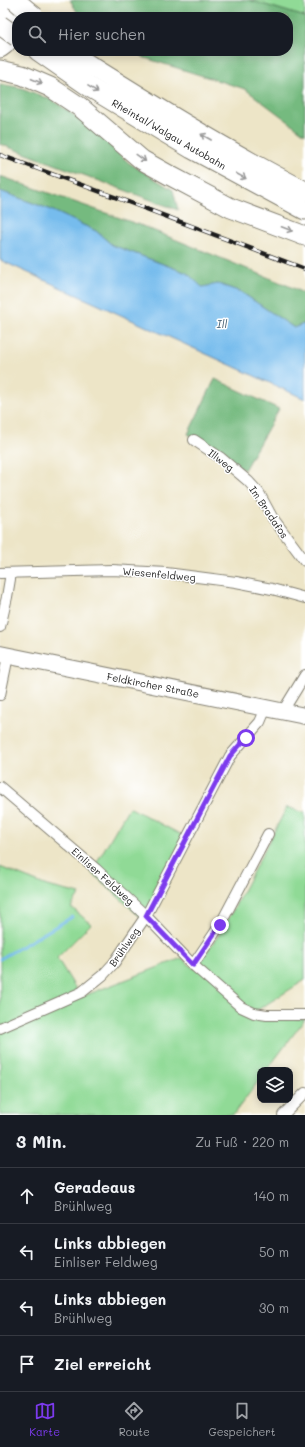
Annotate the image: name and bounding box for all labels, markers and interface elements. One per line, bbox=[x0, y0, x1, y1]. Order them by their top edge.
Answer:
search box bbox=[12, 12, 293, 56]
icon: search bbox=[26, 23, 48, 45]
text: Hier suchen bbox=[58, 24, 145, 44]
one-way arrow bbox=[31, 78, 43, 85]
one-way arrow bbox=[87, 85, 98, 93]
street label: Rheintal/Walgau Autobahn bbox=[109, 95, 229, 173]
one-way arrow bbox=[200, 132, 212, 140]
one-way arrow bbox=[135, 154, 146, 163]
one-way arrow bbox=[235, 172, 247, 180]
one-way arrow bbox=[280, 226, 292, 234]
water label: Ill bbox=[217, 316, 227, 331]
street label: Illweg bbox=[205, 446, 237, 474]
street label: Im Bradafos bbox=[246, 483, 292, 541]
street label: Wiesenfeldweg bbox=[122, 564, 196, 584]
street label: Feldkircher Straße bbox=[106, 669, 200, 701]
route start bbox=[237, 729, 255, 747]
street label: Einliser Feldweg bbox=[69, 844, 137, 908]
route end bbox=[211, 916, 229, 934]
street label: Brühlweg bbox=[105, 925, 143, 969]
map controls bbox=[257, 1067, 293, 1103]
button: layers bbox=[257, 1067, 293, 1103]
text: 3 Min. bbox=[16, 1130, 67, 1152]
text: Zu Fuß · 220 m bbox=[195, 1133, 289, 1150]
text: Geradeaus bbox=[54, 1177, 135, 1197]
icon: ahead bbox=[16, 1185, 38, 1207]
text: 140 m bbox=[253, 1187, 289, 1204]
text: Brühlweg bbox=[54, 1197, 112, 1214]
text: Links abbiegen bbox=[54, 1233, 166, 1253]
icon: left bbox=[16, 1241, 38, 1263]
text: 50 m bbox=[259, 1243, 289, 1260]
text: Einliser Feldweg bbox=[54, 1253, 157, 1270]
text: Links abbiegen bbox=[54, 1289, 166, 1309]
icon: left bbox=[16, 1297, 38, 1319]
text: 30 m bbox=[259, 1299, 289, 1316]
text: Brühlweg bbox=[54, 1309, 112, 1326]
icon: arrive bbox=[16, 1353, 38, 1375]
text: Ziel erreicht bbox=[54, 1354, 151, 1374]
tab: Karte bbox=[29, 1400, 60, 1439]
tab: Route bbox=[119, 1400, 150, 1439]
tab: Gespeichert bbox=[209, 1400, 276, 1439]

